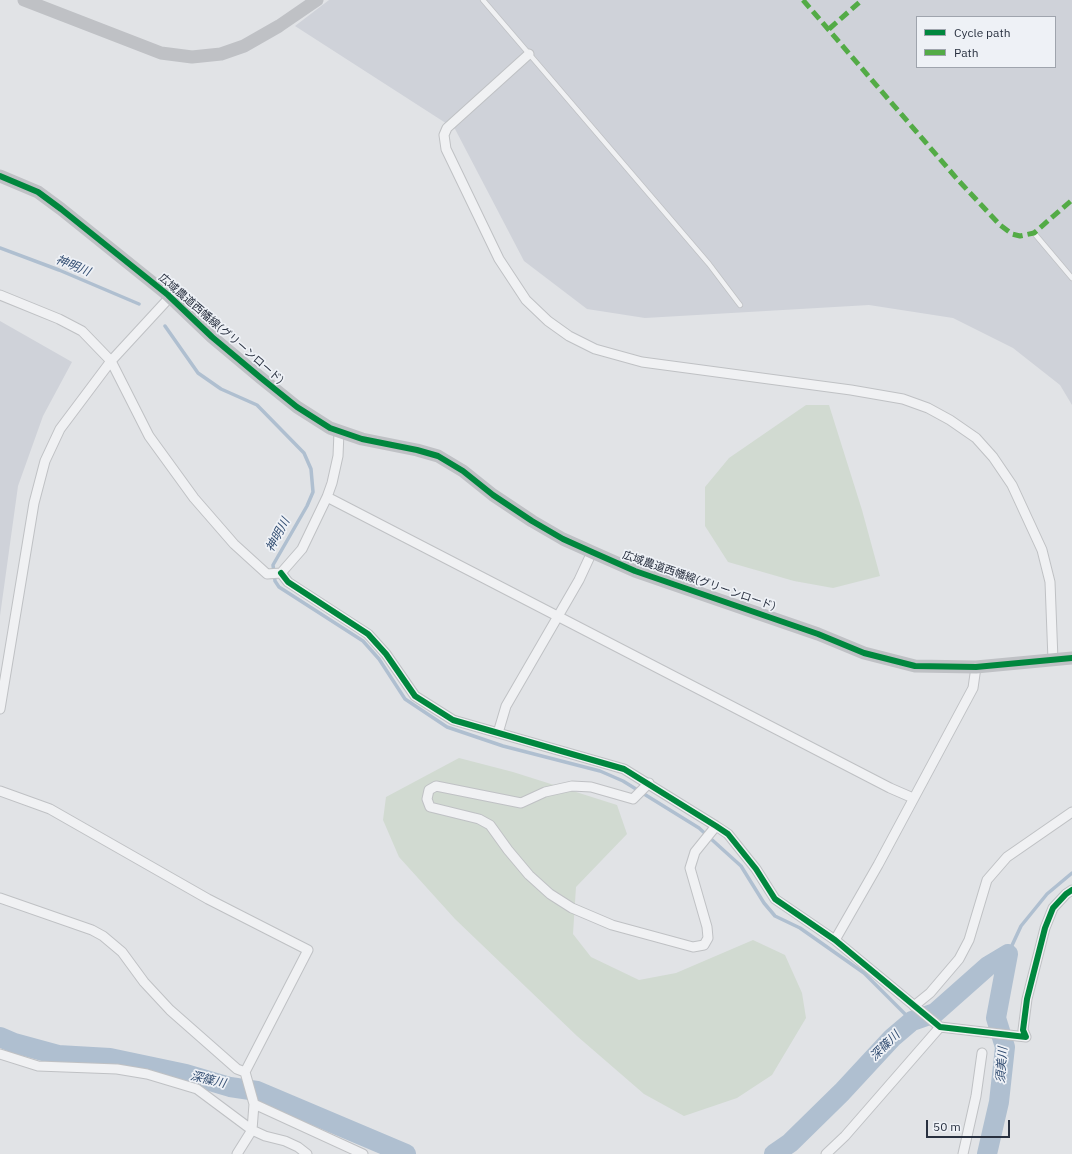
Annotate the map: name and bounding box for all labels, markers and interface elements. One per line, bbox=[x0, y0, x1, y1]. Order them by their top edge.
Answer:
legend bbox=[916, 16, 1056, 68]
text: Cycle path bbox=[954, 25, 1011, 40]
text: Path bbox=[954, 45, 979, 60]
water label: 神明川 bbox=[54, 253, 92, 279]
street label: 広域農道西幡線(グリーンロード) bbox=[156, 271, 286, 387]
water label: 神明川 bbox=[263, 516, 293, 554]
street label: 広域農道西幡線(グリーンロード) bbox=[621, 548, 777, 614]
water label: 深篠川 bbox=[867, 1028, 903, 1064]
water label: 須美川 bbox=[994, 1047, 1010, 1083]
water label: 深篠川 bbox=[189, 1069, 227, 1091]
scale bar bbox=[928, 1112, 1012, 1138]
text: 50 m bbox=[933, 1119, 961, 1134]

